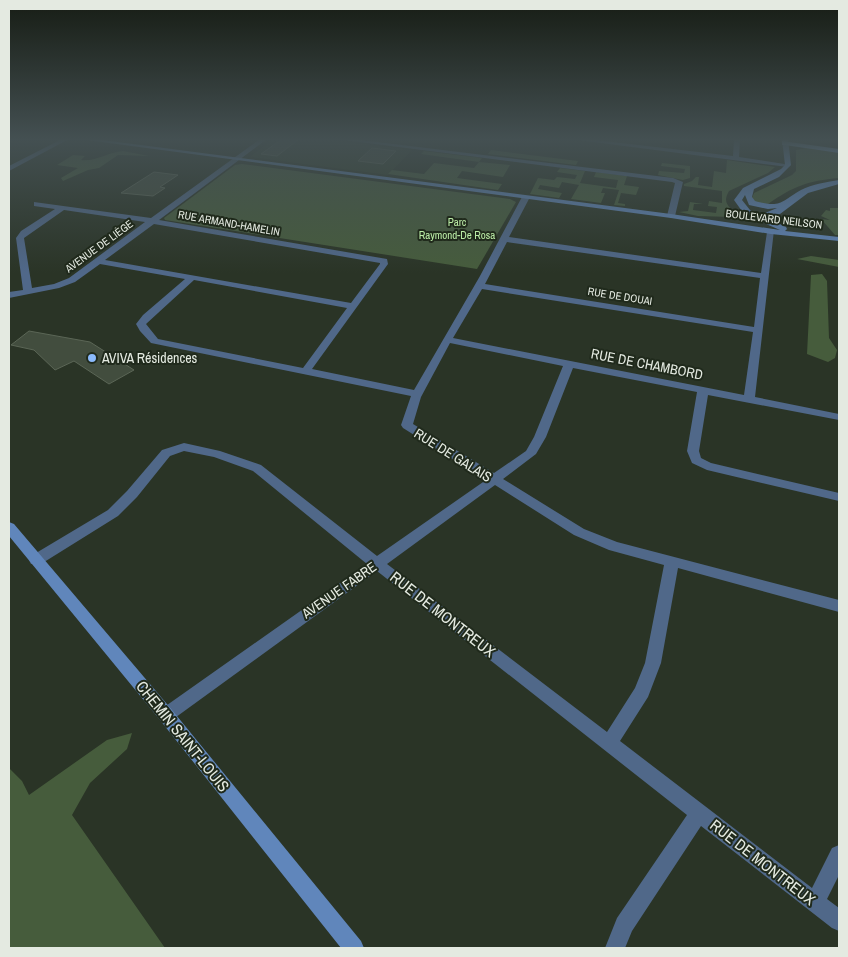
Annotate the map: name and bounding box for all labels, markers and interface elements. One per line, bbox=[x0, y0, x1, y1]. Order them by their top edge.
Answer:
street label: BOULEVARD NEILSON bbox=[725, 206, 823, 232]
street label: RUE ARMAND-HAMELIN bbox=[177, 207, 281, 239]
park label: Parc Raymond-De Rosa bbox=[419, 215, 495, 242]
street label: AVENUE DE LIÈGE bbox=[61, 217, 136, 276]
street label: RUE DE DOUAI bbox=[587, 284, 653, 308]
street label: RUE DE CHAMBORD bbox=[590, 344, 704, 384]
place label: AVIVA Résidences bbox=[101, 349, 198, 367]
marker: AVIVA Résidences bbox=[86, 352, 98, 364]
street label: RUE DE GALAIS bbox=[411, 424, 495, 486]
street label: AVENUE FABRE bbox=[297, 558, 380, 623]
street label: RUE DE MONTREUX bbox=[386, 566, 501, 662]
street label: CHEMIN SAINT-LOUIS bbox=[131, 676, 235, 796]
street label: RUE DE MONTREUX bbox=[706, 814, 821, 910]

